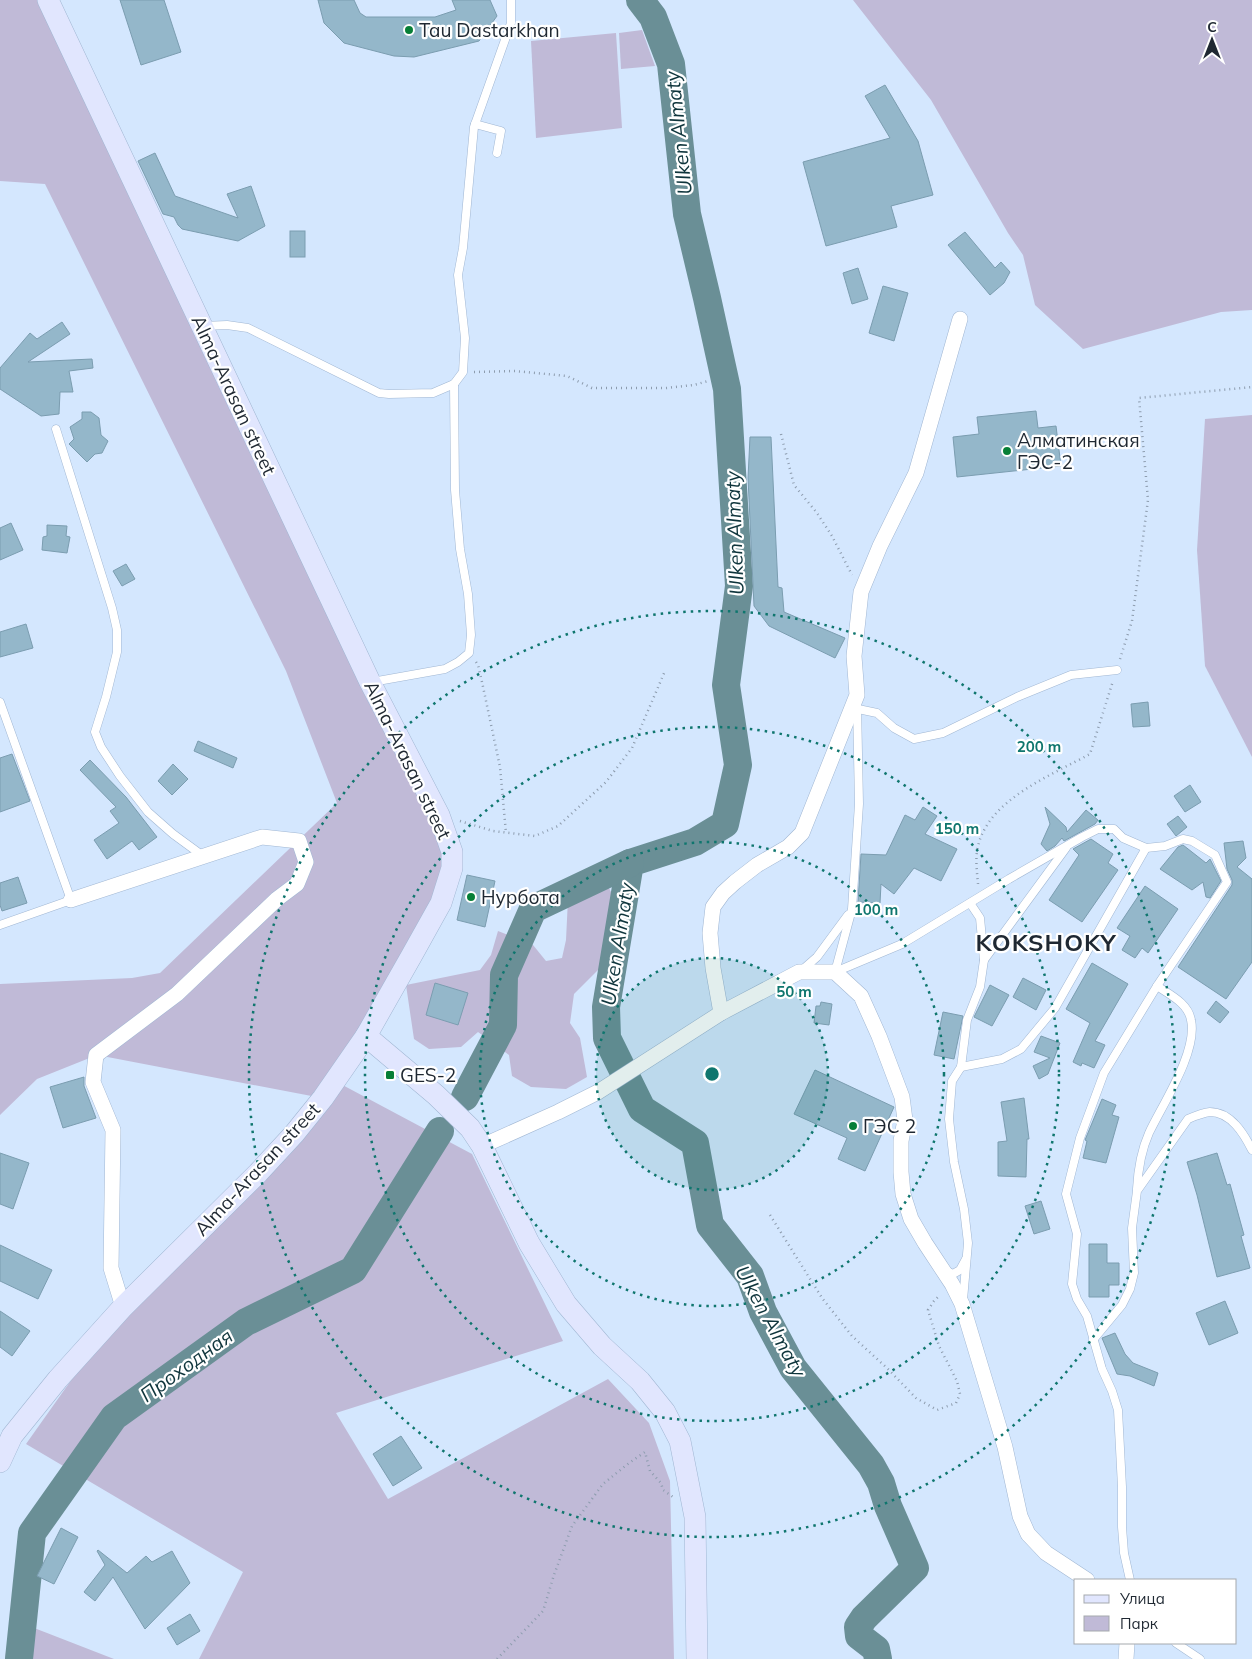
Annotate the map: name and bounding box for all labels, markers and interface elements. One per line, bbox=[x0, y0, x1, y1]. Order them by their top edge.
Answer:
north arrow bbox=[1187, 15, 1237, 65]
place label: Tau Dastarkhan bbox=[419, 18, 560, 42]
text: С bbox=[1207, 18, 1217, 36]
marker: Tau Dastarkhan bbox=[403, 24, 415, 36]
water label: Ulken Almaty bbox=[659, 69, 697, 196]
street label: Alma-Arasan street bbox=[186, 311, 282, 479]
place label: Алматинская ГЭС-2 bbox=[1017, 428, 1140, 474]
marker: Алматинская ГЭС-2 bbox=[1001, 445, 1013, 457]
water label: Ulken Almaty bbox=[719, 469, 749, 595]
street label: Alma-Arasan street bbox=[359, 677, 457, 844]
text: 200 m bbox=[1017, 737, 1061, 756]
text: 150 m bbox=[935, 819, 979, 838]
water label: Ulken Almaty bbox=[595, 879, 639, 1007]
place label: Нурбота bbox=[481, 885, 560, 909]
marker: Нурбота bbox=[465, 891, 477, 903]
text: 100 m bbox=[854, 900, 898, 919]
district label: KOKSHOKY bbox=[975, 927, 1117, 957]
text: 50 m bbox=[776, 982, 812, 1001]
place label: GES-2 bbox=[400, 1063, 456, 1087]
centre of rings bbox=[703, 1065, 721, 1083]
marker: GES-2 bbox=[384, 1069, 396, 1081]
street label: Alma-Arasan street bbox=[189, 1097, 325, 1241]
place label: ГЭС 2 bbox=[863, 1114, 916, 1138]
marker: ГЭС 2 bbox=[847, 1120, 859, 1132]
water label: Ulken Almaty bbox=[730, 1261, 813, 1382]
water label: Проходная bbox=[135, 1323, 237, 1407]
legend bbox=[1074, 1579, 1237, 1644]
text: Улица bbox=[1119, 1589, 1165, 1608]
text: Парк bbox=[1120, 1614, 1159, 1633]

